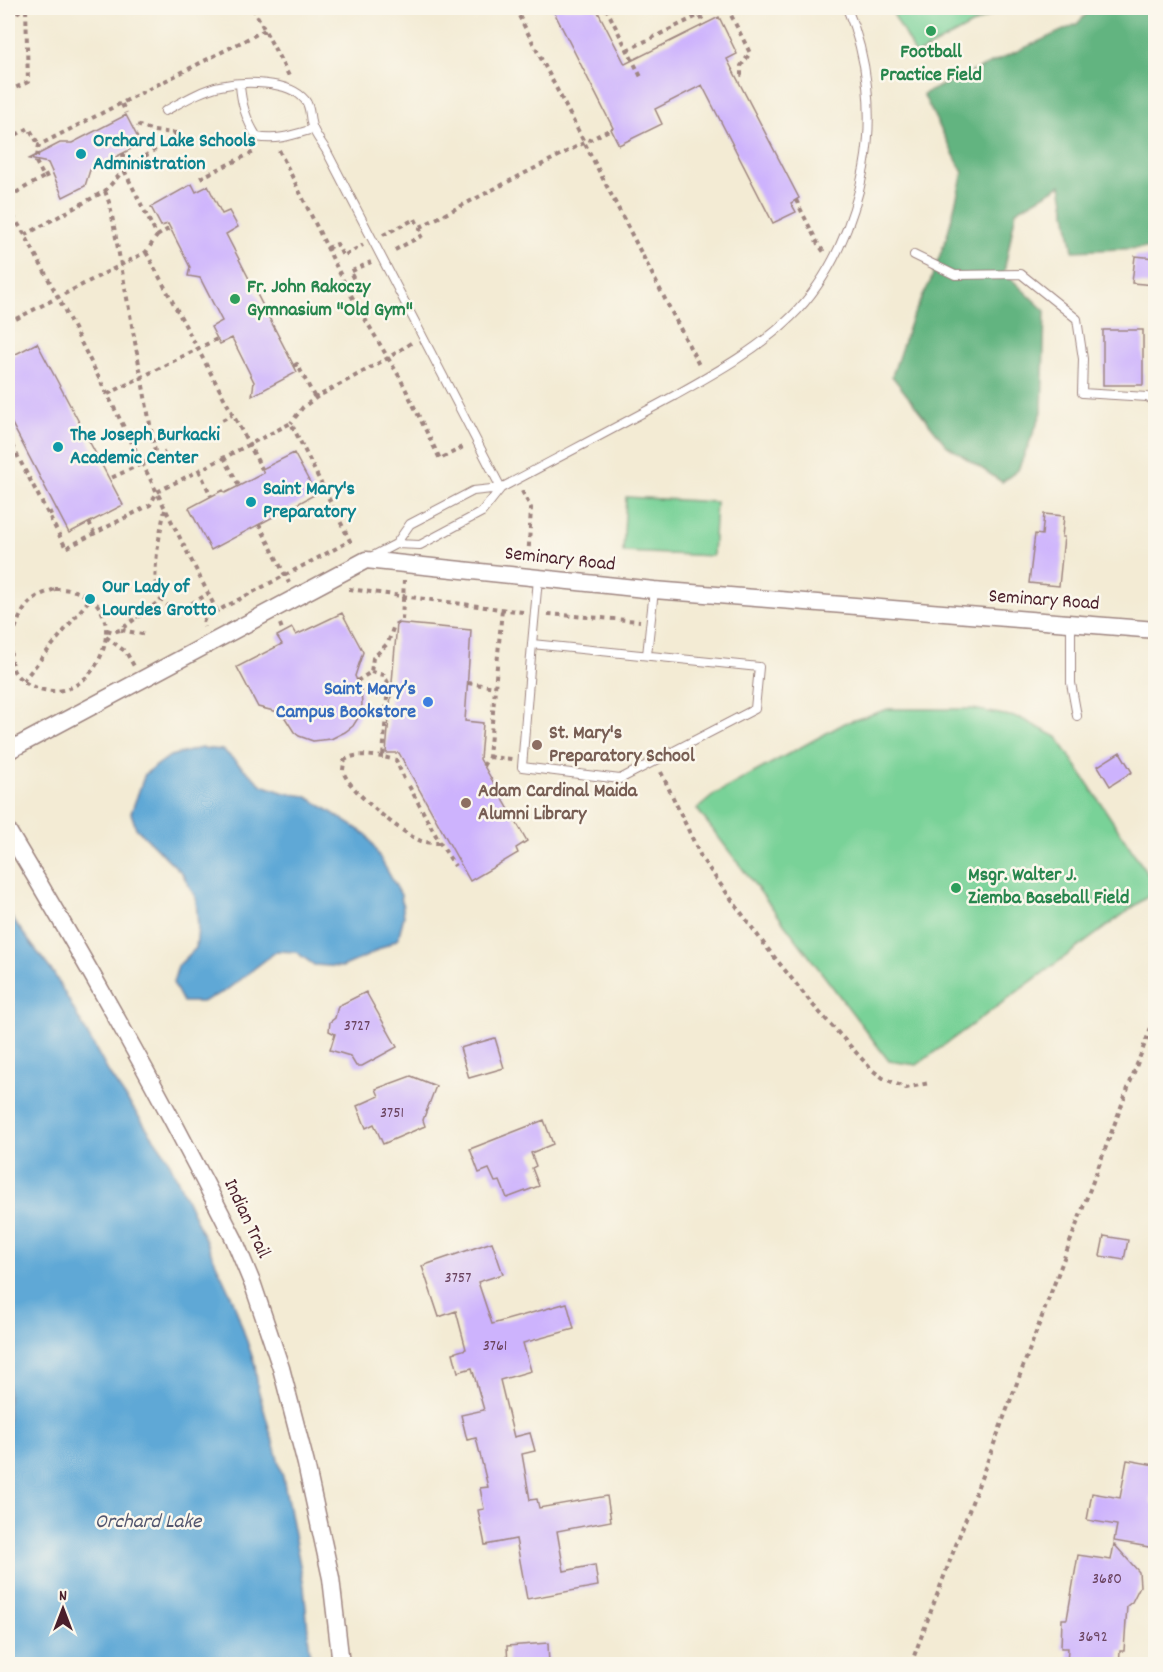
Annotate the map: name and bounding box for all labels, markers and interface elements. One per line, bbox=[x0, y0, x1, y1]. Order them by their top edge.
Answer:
marker: Football Practice Field bbox=[924, 24, 938, 38]
place label: Football Practice Field bbox=[880, 39, 982, 90]
place label: Orchard Lake Schools Administration bbox=[93, 128, 256, 179]
marker: Orchard Lake Schools Administration bbox=[74, 147, 88, 161]
place label: Fr. John Rakoczy Gymnasium "Old Gym" bbox=[247, 274, 413, 325]
marker: Fr. John Rakoczy Gymnasium "Old Gym" bbox=[228, 292, 242, 306]
place label: The Joseph Burkacki Academic Center bbox=[70, 422, 220, 473]
marker: The Joseph Burkacki Academic Center bbox=[51, 440, 65, 454]
place label: Saint Mary's Preparatory bbox=[263, 476, 356, 527]
marker: Saint Mary's Preparatory bbox=[244, 495, 258, 509]
street label: Seminary Road bbox=[503, 540, 617, 580]
place label: Our Lady of Lourdes Grotto bbox=[102, 574, 216, 625]
street label: Seminary Road bbox=[988, 583, 1100, 619]
marker: Our Lady of Lourdes Grotto bbox=[83, 592, 97, 606]
place label: Saint Mary’s Campus Bookstore bbox=[276, 676, 416, 727]
marker: Saint Mary’s Campus Bookstore bbox=[421, 695, 435, 709]
place label: St. Mary's Preparatory School bbox=[549, 720, 695, 771]
marker: St. Mary's Preparatory School bbox=[530, 738, 544, 752]
place label: Adam Cardinal Maida Alumni Library bbox=[478, 778, 638, 829]
marker: Adam Cardinal Maida Alumni Library bbox=[459, 796, 473, 810]
place label: Msgr. Walter J. Ziemba Baseball Field bbox=[968, 862, 1129, 913]
marker: Msgr. Walter J. Ziemba Baseball Field bbox=[949, 881, 963, 895]
house number: 3727 bbox=[344, 1015, 370, 1038]
house number: 3751 bbox=[380, 1102, 404, 1125]
street label: Indian Trail bbox=[215, 1175, 277, 1264]
house number: 3757 bbox=[445, 1267, 471, 1290]
house number: 3761 bbox=[483, 1335, 507, 1358]
water label: Orchard Lake bbox=[95, 1508, 203, 1538]
house number: 3680 bbox=[1092, 1568, 1122, 1591]
north arrow bbox=[33, 1579, 93, 1639]
text: N bbox=[59, 1585, 67, 1608]
house number: 3692 bbox=[1078, 1626, 1108, 1649]

